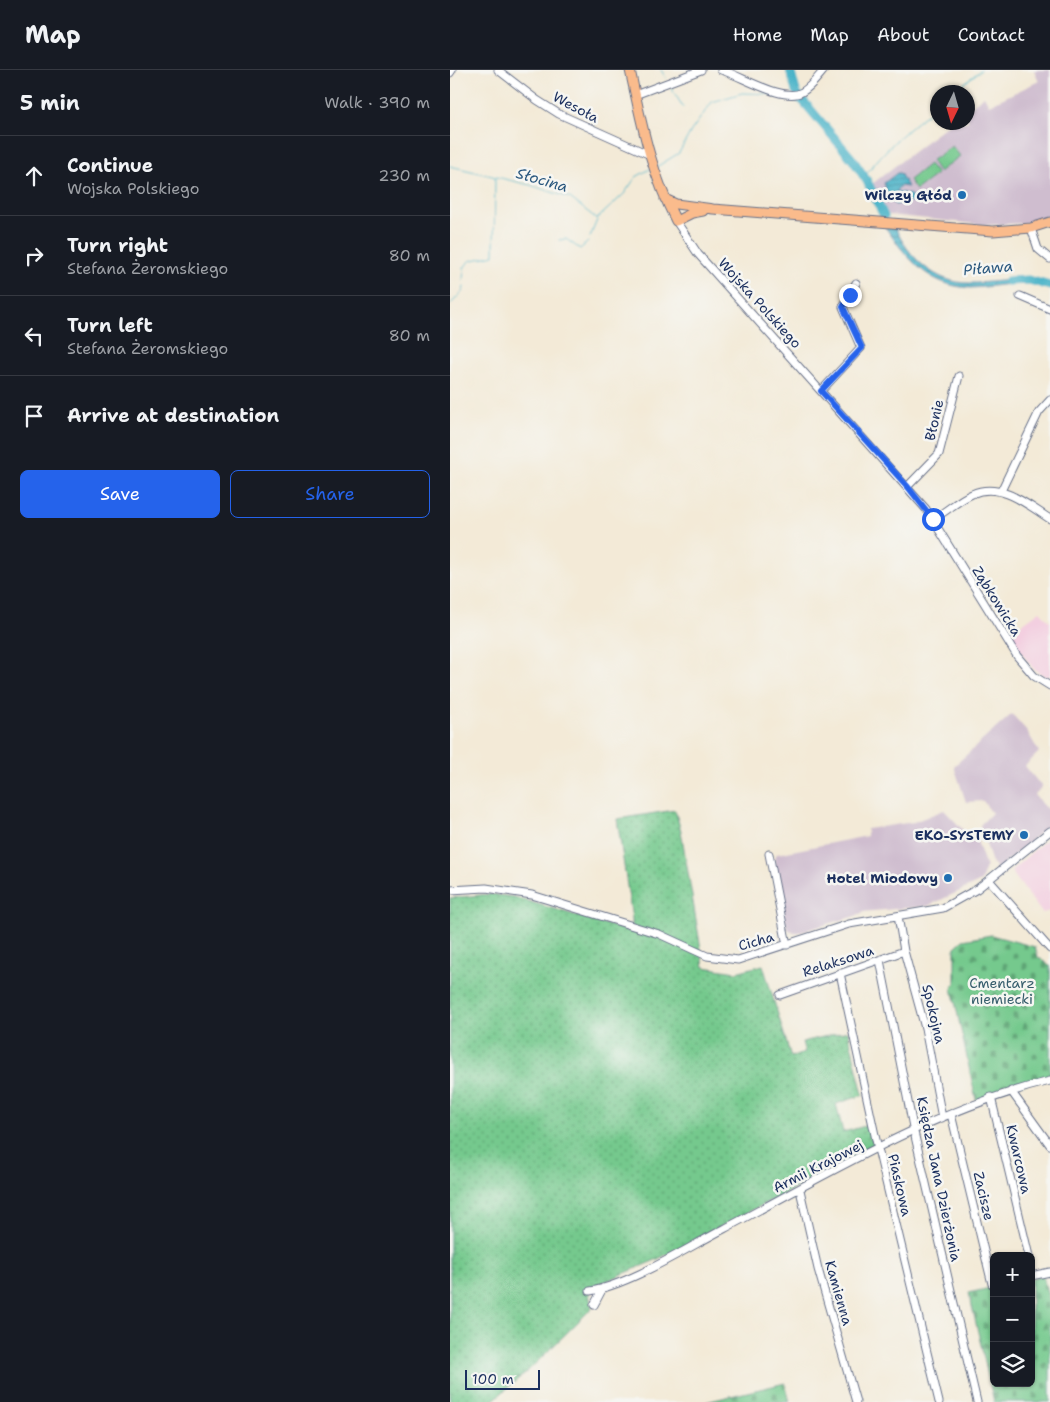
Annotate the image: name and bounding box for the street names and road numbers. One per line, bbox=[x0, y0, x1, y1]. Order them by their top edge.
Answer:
street label: Wesoła bbox=[550, 87, 602, 127]
street label: Wojska Polskiego bbox=[715, 254, 805, 352]
street label: Błonie bbox=[921, 398, 947, 442]
street label: Ząbkowicka bbox=[968, 562, 1026, 640]
street label: Cicha bbox=[736, 927, 776, 955]
street label: Relaksowa bbox=[800, 941, 876, 981]
street label: Spokojna bbox=[918, 983, 950, 1046]
street label: Księdza Jana Dzierżonia bbox=[913, 1095, 965, 1263]
street label: Kwarcowa bbox=[1002, 1123, 1036, 1196]
street label: Armii Krajowej bbox=[770, 1135, 866, 1197]
street label: Piaskowa bbox=[884, 1152, 916, 1218]
street label: Zacisze bbox=[970, 1170, 998, 1222]
street label: Kamienna bbox=[821, 1258, 857, 1328]

